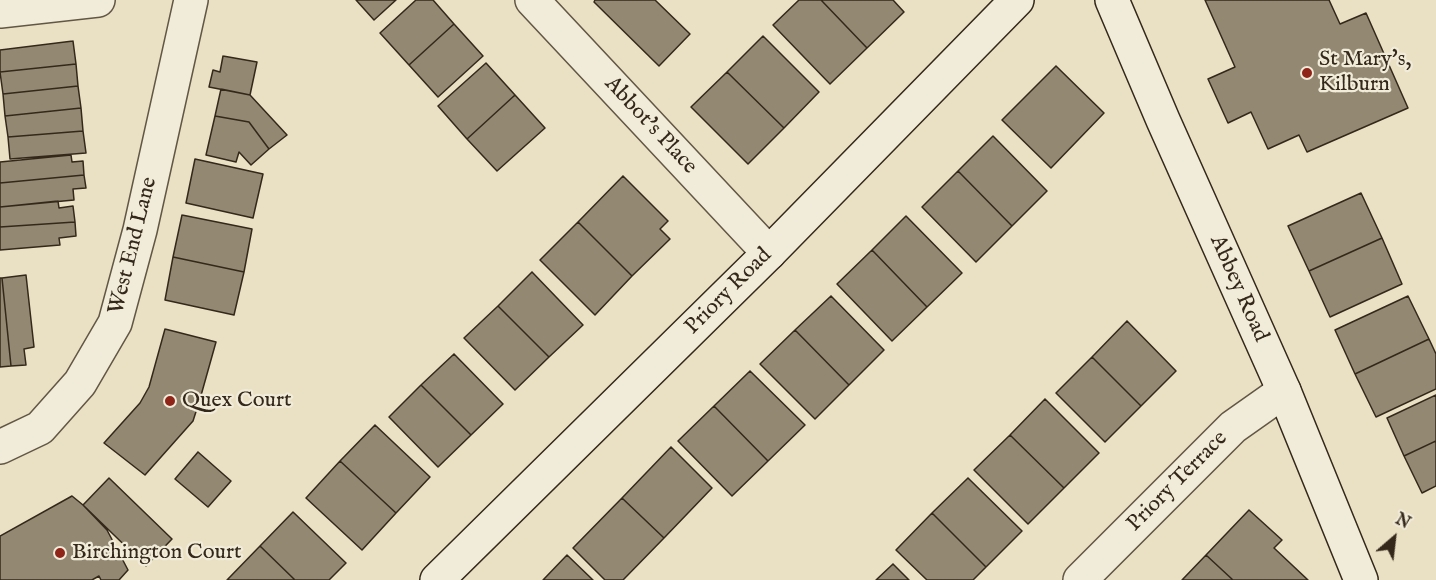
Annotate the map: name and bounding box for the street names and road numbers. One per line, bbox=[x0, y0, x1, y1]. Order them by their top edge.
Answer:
street label: Abbot's Place bbox=[598, 72, 702, 180]
street label: West End Lane bbox=[104, 175, 164, 317]
street label: Abbey Road bbox=[1203, 232, 1273, 346]
street label: Priory Road bbox=[680, 243, 778, 341]
street label: Priory Terrace bbox=[1122, 426, 1234, 538]

